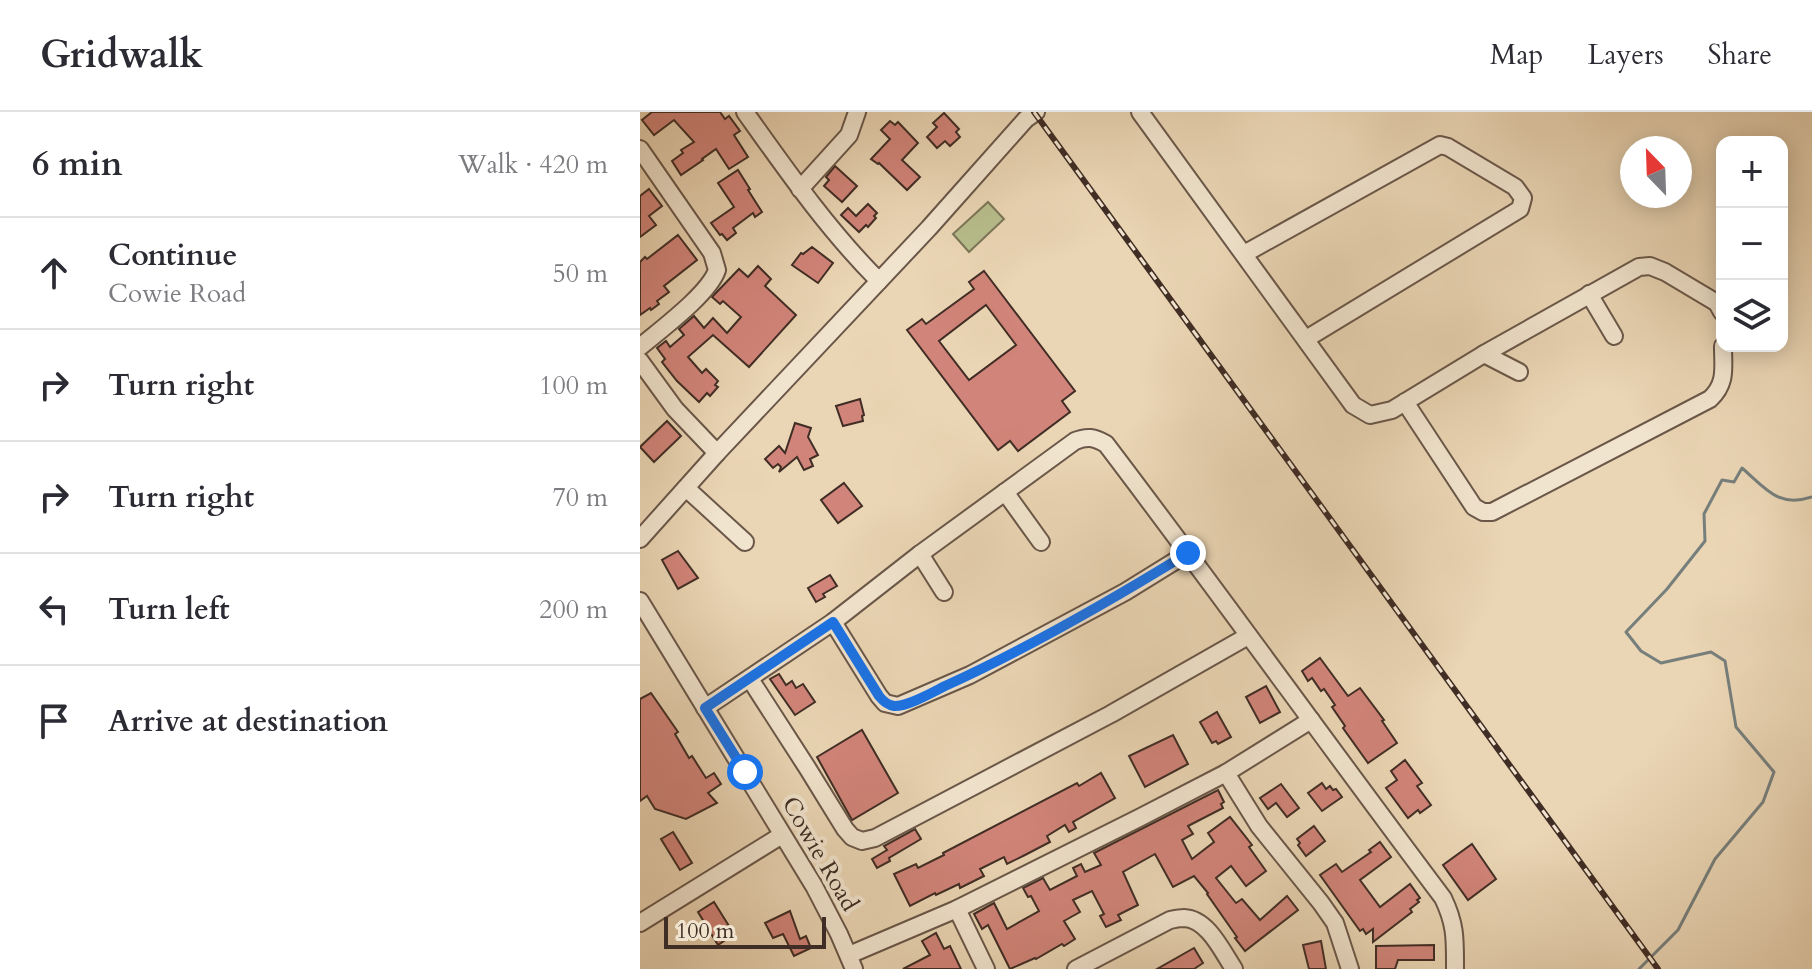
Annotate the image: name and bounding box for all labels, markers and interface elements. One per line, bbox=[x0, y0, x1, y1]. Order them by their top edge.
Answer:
text: Gridwalk bbox=[40, 29, 203, 81]
text: Map bbox=[1490, 36, 1543, 74]
text: Layers bbox=[1587, 36, 1664, 74]
text: Share bbox=[1708, 36, 1772, 74]
north arrow bbox=[1620, 136, 1692, 208]
map controls bbox=[1716, 136, 1788, 352]
button: + bbox=[1716, 136, 1788, 208]
text: 6 min bbox=[32, 141, 123, 187]
text: Walk · 420 m bbox=[458, 147, 608, 182]
button: − bbox=[1716, 208, 1788, 280]
text: Continue bbox=[108, 235, 237, 276]
icon: ahead bbox=[32, 251, 76, 295]
text: 50 m bbox=[552, 256, 608, 291]
text: Cowie Road bbox=[108, 276, 246, 311]
button: layers bbox=[1716, 280, 1788, 352]
icon: right bbox=[32, 363, 76, 407]
text: Turn right bbox=[108, 365, 254, 406]
text: 100 m bbox=[539, 368, 608, 403]
icon: right bbox=[32, 475, 76, 519]
text: Turn right bbox=[108, 477, 254, 518]
text: 70 m bbox=[552, 480, 608, 515]
route end bbox=[1170, 535, 1206, 571]
icon: left bbox=[32, 587, 76, 631]
text: Turn left bbox=[108, 589, 230, 630]
text: 200 m bbox=[539, 592, 608, 627]
icon: arrive bbox=[32, 699, 76, 743]
text: Arrive at destination bbox=[108, 701, 388, 742]
route start bbox=[727, 754, 763, 790]
street label: Cowie Road bbox=[774, 791, 866, 918]
scale bar bbox=[664, 913, 826, 949]
text: 100 m bbox=[676, 916, 734, 946]

